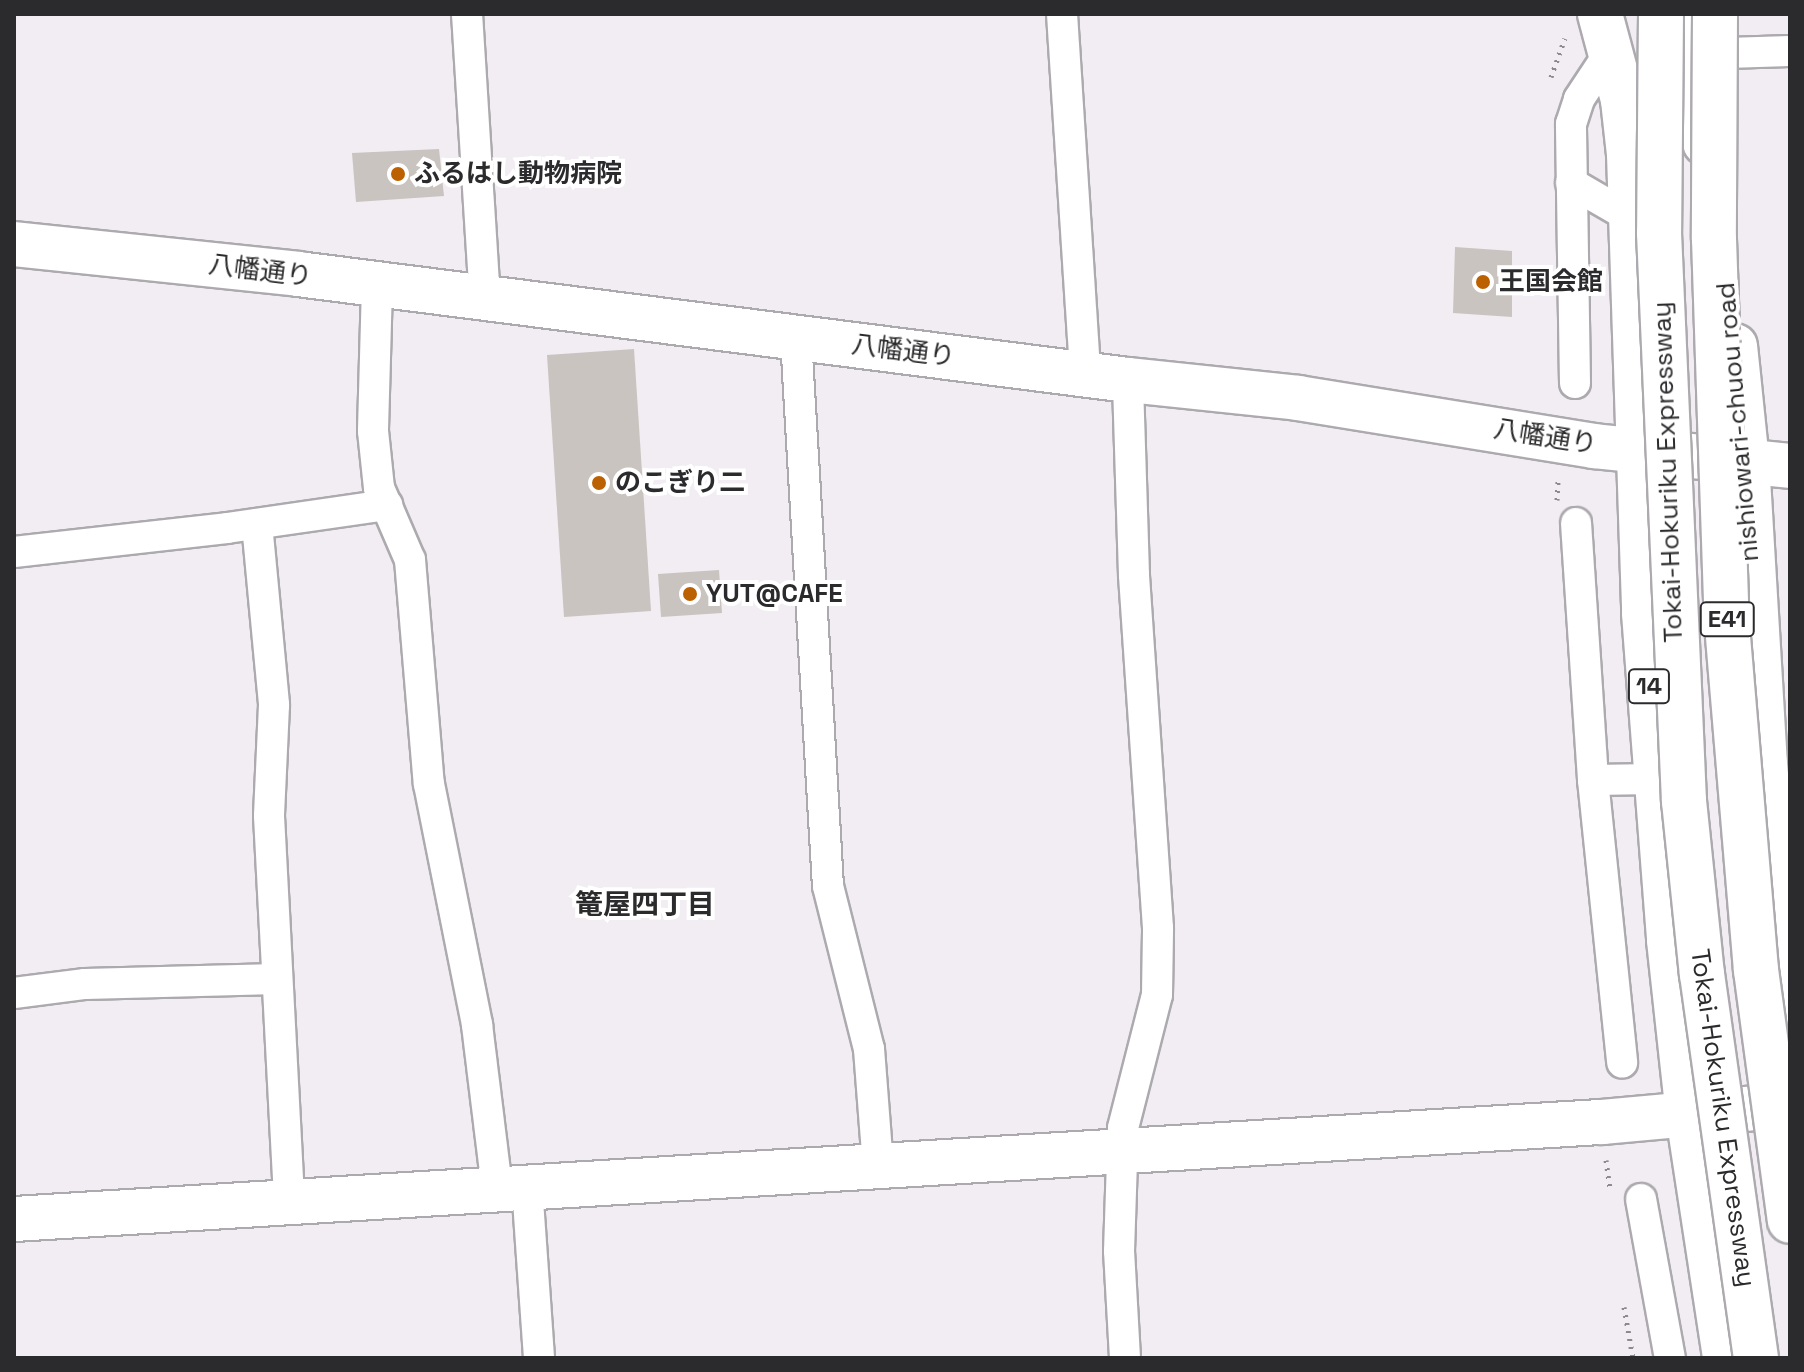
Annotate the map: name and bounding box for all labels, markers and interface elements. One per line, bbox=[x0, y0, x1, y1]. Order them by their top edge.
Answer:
place label: ふるはし動物病院 bbox=[414, 158, 622, 190]
marker: ふるはし動物病院 bbox=[389, 165, 407, 183]
street label: 八幡通り bbox=[206, 249, 314, 293]
place label: 王国会館 bbox=[1499, 266, 1603, 298]
marker: 王国会館 bbox=[1474, 273, 1492, 291]
street label: nishiowari-chuou road bbox=[1710, 281, 1766, 563]
street label: Tokai-Hokuriku Expressway bbox=[1646, 301, 1690, 643]
street label: 八幡通り bbox=[849, 329, 957, 373]
street label: 八幡通り bbox=[1491, 413, 1599, 461]
place label: のこぎり二 bbox=[615, 467, 745, 499]
marker: のこぎり二 bbox=[590, 474, 608, 492]
place label: YUT@CAFE bbox=[706, 578, 843, 610]
marker: YUT@CAFE bbox=[681, 585, 699, 603]
road number: E41 bbox=[1699, 599, 1755, 639]
road number: 14 bbox=[1627, 666, 1671, 706]
district label: 篭屋四丁目 bbox=[575, 887, 715, 921]
street label: Tokai-Hokuriku Expressway bbox=[1684, 947, 1762, 1289]

